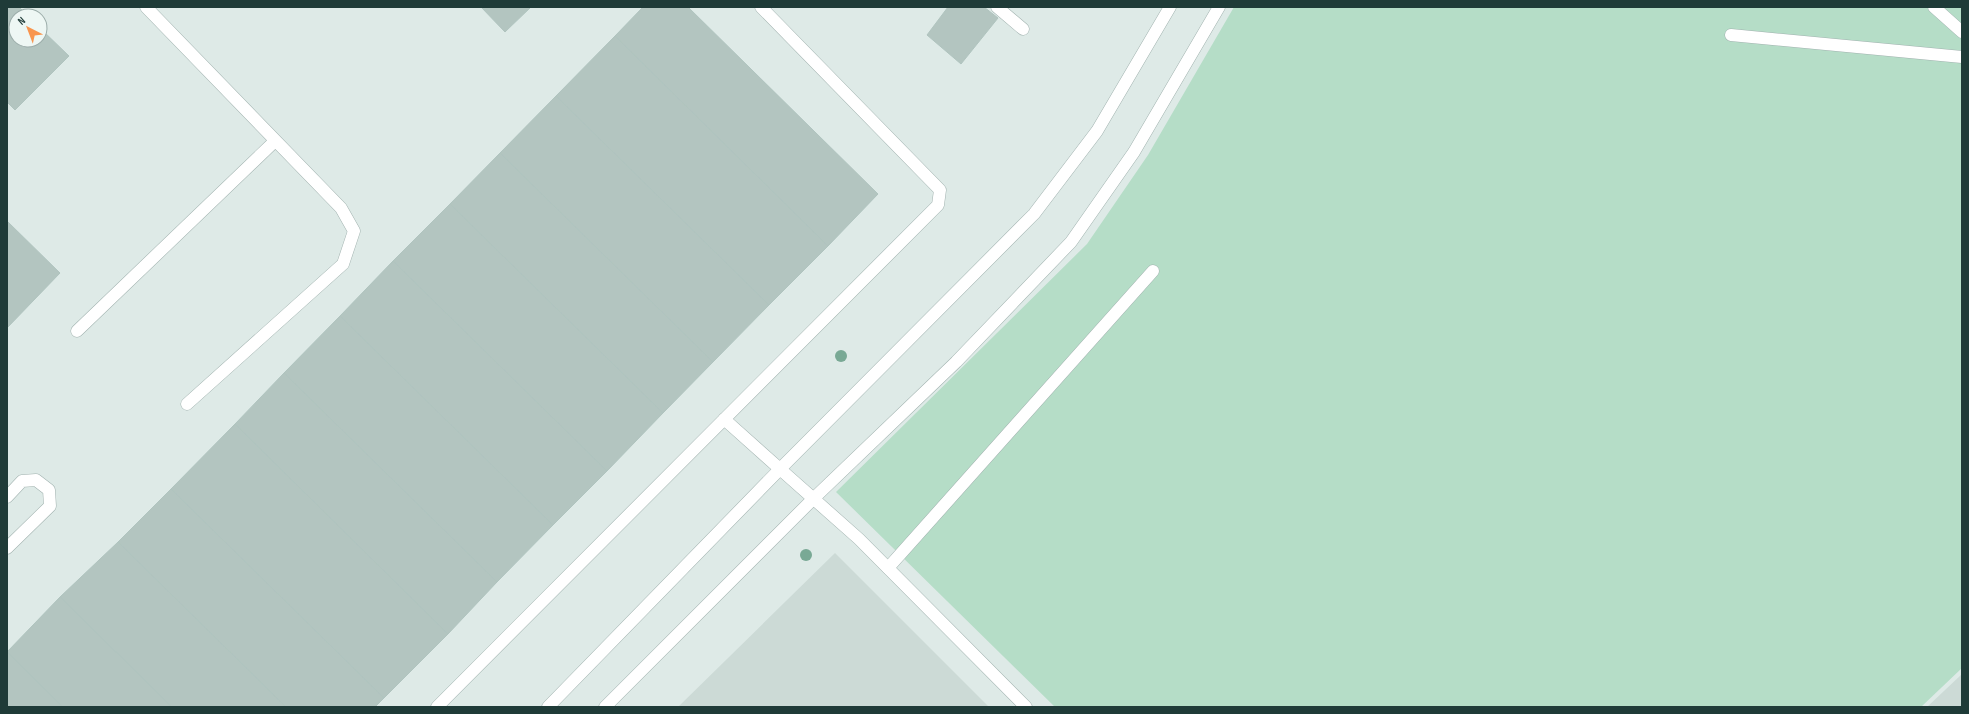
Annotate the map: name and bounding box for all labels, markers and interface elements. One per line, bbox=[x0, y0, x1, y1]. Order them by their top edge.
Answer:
north arrow bbox=[8, 8, 48, 48]
text: N bbox=[15, 14, 28, 28]

